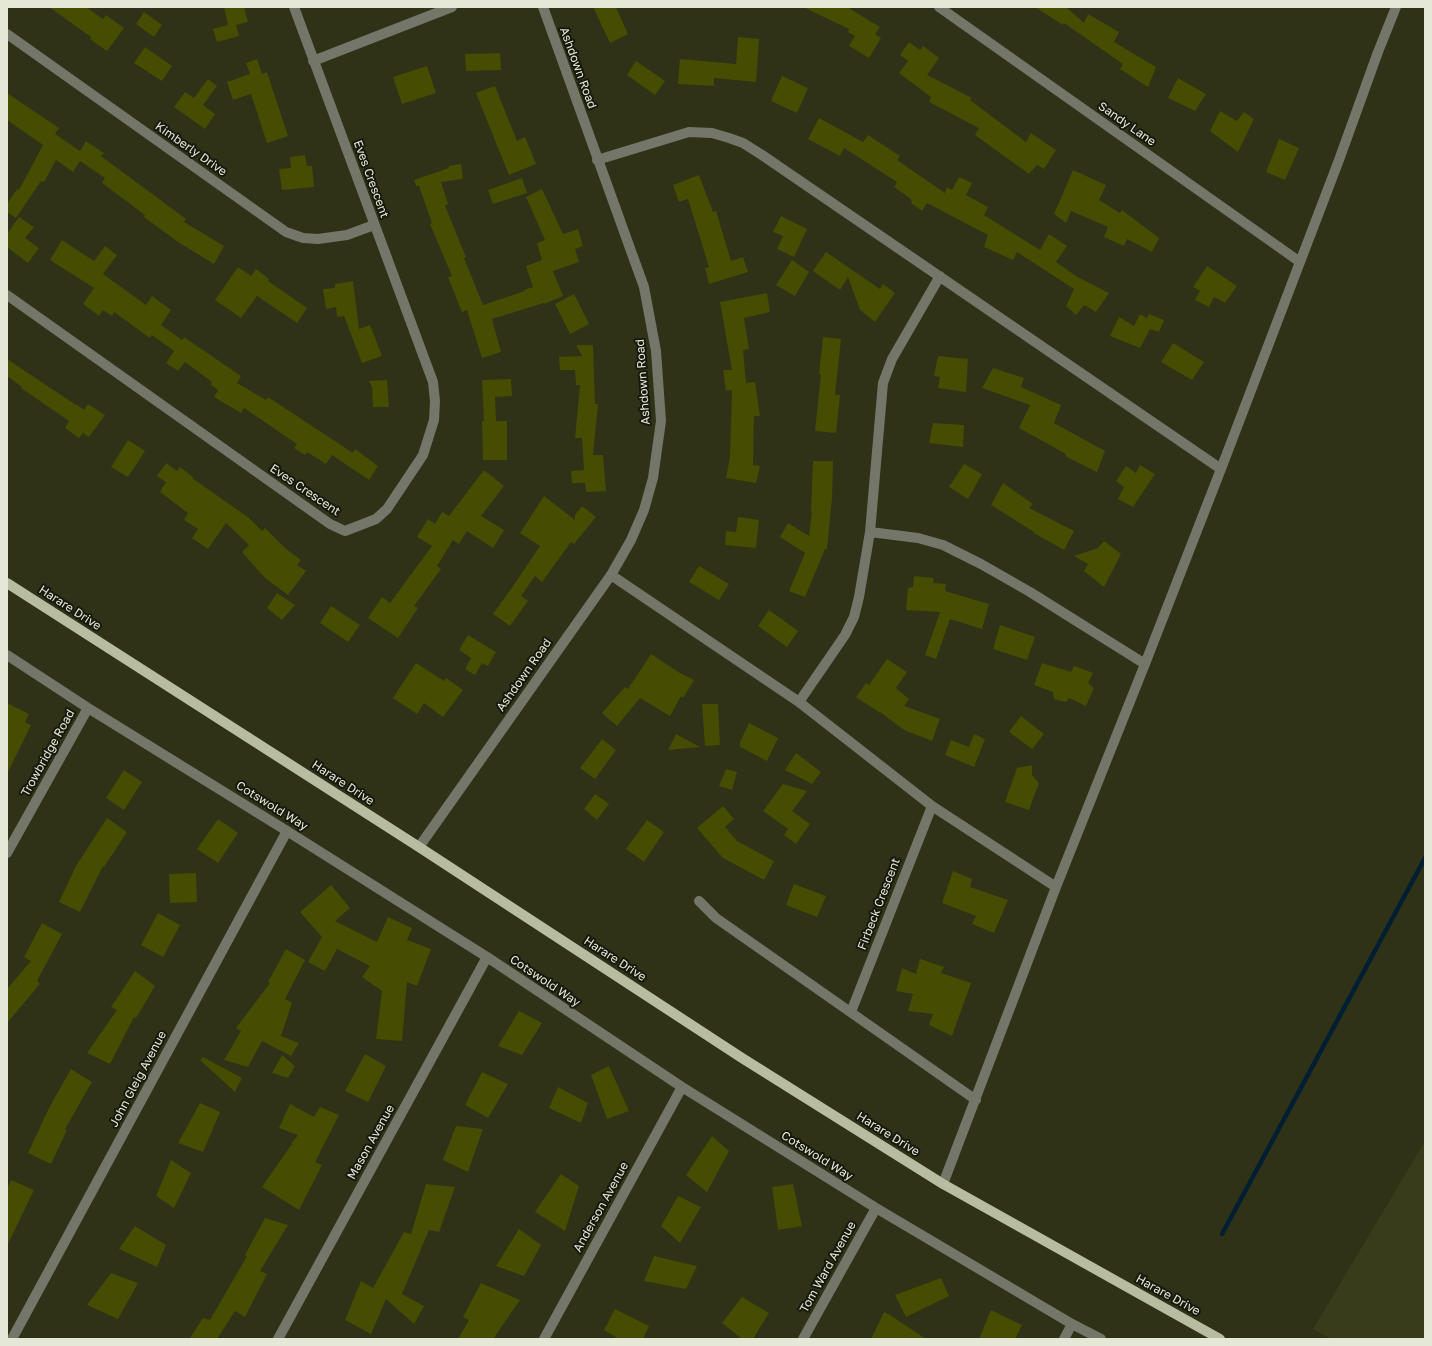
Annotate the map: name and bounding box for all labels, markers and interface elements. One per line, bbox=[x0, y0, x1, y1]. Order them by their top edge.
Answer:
street label: Ashdown Road bbox=[557, 25, 599, 111]
street label: Sandy Lane bbox=[1095, 99, 1159, 149]
street label: Kimberly Drive bbox=[152, 119, 230, 179]
street label: Eves Crescent bbox=[350, 138, 392, 220]
street label: Ashdown Road bbox=[633, 339, 653, 425]
street label: Eves Crescent bbox=[267, 461, 343, 519]
street label: Harare Drive bbox=[36, 582, 104, 634]
street label: Ashdown Road bbox=[494, 636, 554, 714]
street label: Trowbridge Road bbox=[18, 707, 78, 799]
street label: Harare Drive bbox=[309, 757, 377, 809]
street label: Cotswold Way bbox=[234, 778, 310, 834]
street label: Firbeck Crescent bbox=[855, 856, 903, 952]
street label: Harare Drive bbox=[581, 933, 649, 985]
street label: Cotswold Way bbox=[507, 952, 583, 1010]
street label: John Gleig Avenue bbox=[107, 1029, 169, 1129]
street label: Mason Avenue bbox=[344, 1102, 398, 1182]
street label: Harare Drive bbox=[854, 1109, 922, 1159]
street label: Cotswold Way bbox=[779, 1128, 855, 1184]
street label: Anderson Avenue bbox=[570, 1159, 632, 1255]
street label: Tom Ward Avenue bbox=[797, 1219, 859, 1315]
street label: Harare Drive bbox=[1133, 1271, 1203, 1319]

